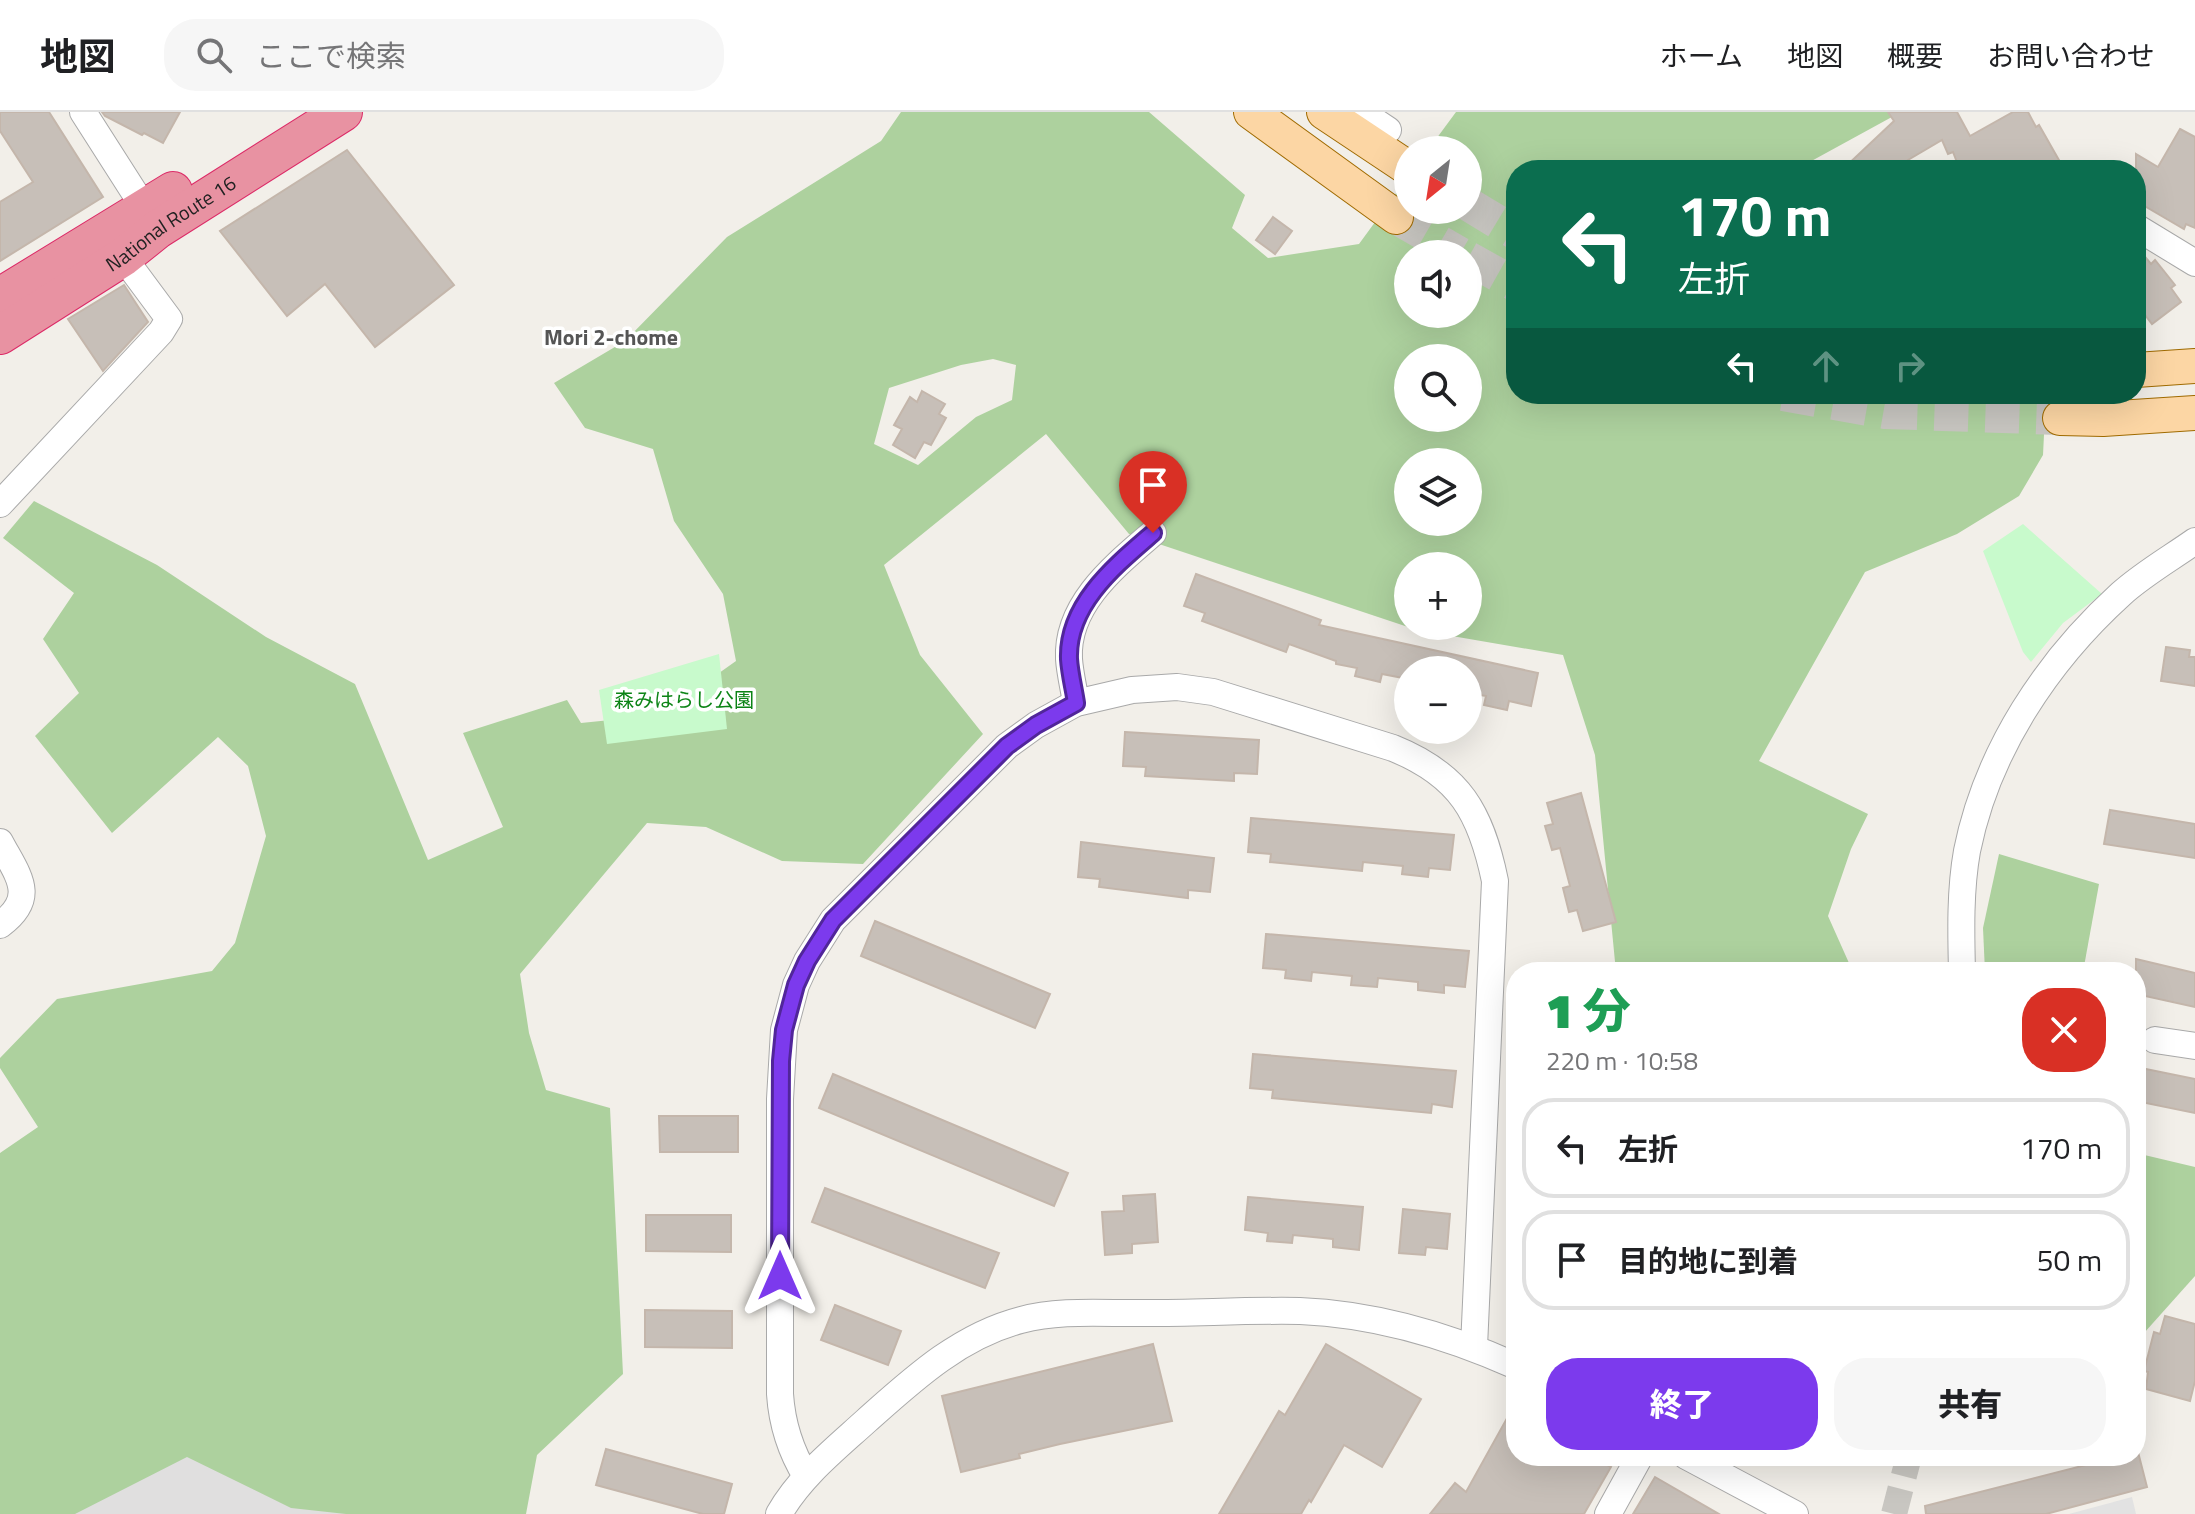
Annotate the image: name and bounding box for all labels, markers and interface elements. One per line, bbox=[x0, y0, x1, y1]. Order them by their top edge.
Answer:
search box bbox=[164, 19, 724, 91]
text: 地図 bbox=[40, 27, 116, 85]
icon: search bbox=[192, 33, 236, 77]
text: ここで検索 bbox=[256, 33, 406, 79]
text: ホーム bbox=[1660, 34, 1743, 77]
text: 地図 bbox=[1787, 34, 1843, 77]
text: 概要 bbox=[1887, 34, 1943, 77]
text: お問い合わせ bbox=[1987, 34, 2155, 77]
north arrow bbox=[1394, 136, 1482, 224]
map controls bbox=[1394, 136, 1482, 744]
street label: National Route 16 bbox=[99, 167, 242, 279]
text: 170 m bbox=[1678, 173, 1831, 258]
icon: left bbox=[1546, 192, 1650, 296]
button: sound bbox=[1394, 240, 1482, 328]
text: 左折 bbox=[1678, 251, 1750, 306]
district label: Mori 2-chome bbox=[544, 320, 678, 354]
button: search bbox=[1394, 344, 1482, 432]
icon: left bbox=[1720, 344, 1764, 388]
icon: ahead bbox=[1804, 344, 1848, 388]
icon: right bbox=[1888, 344, 1932, 388]
button: layers bbox=[1394, 448, 1482, 536]
pin bbox=[1119, 451, 1187, 533]
icon: arrive bbox=[1131, 463, 1175, 507]
button: + bbox=[1394, 552, 1482, 640]
button: − bbox=[1394, 656, 1482, 744]
park label: 森みはらし公園 bbox=[614, 684, 754, 715]
text: 1 分 bbox=[1546, 974, 1631, 1047]
button: close bbox=[2022, 988, 2106, 1072]
text: 220 m · 10:58 bbox=[1546, 1041, 1698, 1080]
text: 170 m bbox=[2020, 1125, 2102, 1171]
icon: left bbox=[1550, 1126, 1594, 1170]
text: 左折 bbox=[1618, 1126, 1678, 1172]
position arrow bbox=[738, 1234, 822, 1318]
text: 50 m bbox=[2037, 1237, 2102, 1283]
icon: arrive bbox=[1550, 1238, 1594, 1282]
text: 目的地に到着 bbox=[1618, 1238, 1798, 1284]
button: 終了 bbox=[1546, 1358, 1818, 1450]
button: 共有 bbox=[1834, 1358, 2106, 1450]

